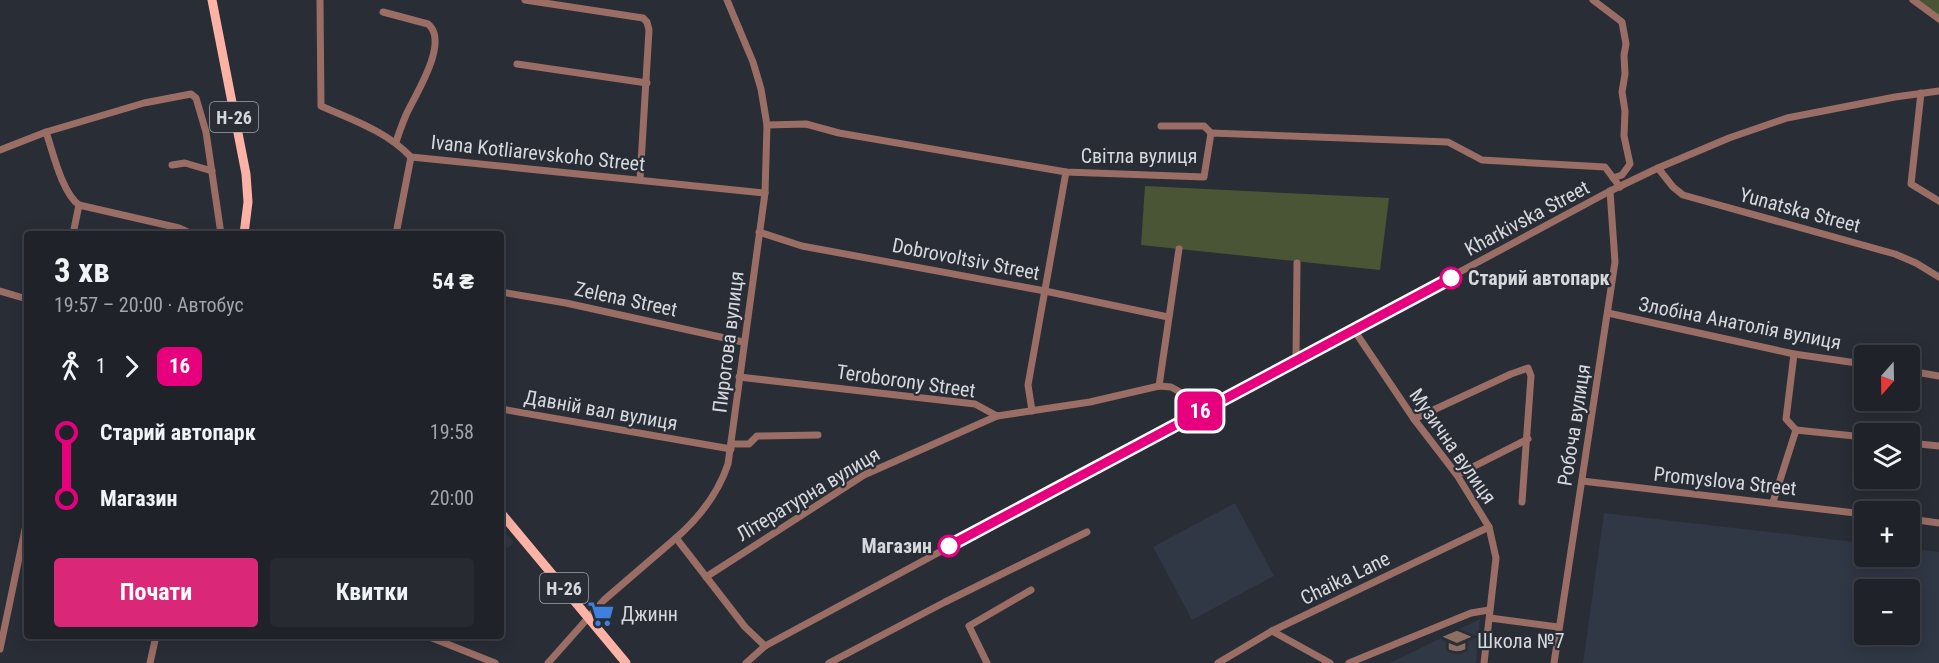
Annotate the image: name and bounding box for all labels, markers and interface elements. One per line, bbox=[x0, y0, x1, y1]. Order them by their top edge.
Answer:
road number: Н-26 bbox=[210, 102, 258, 132]
street label: Ivana Kotliarevskoho Street bbox=[430, 130, 646, 176]
street label: Світла вулиця bbox=[1081, 144, 1197, 168]
street label: Kharkivska Street bbox=[1461, 175, 1593, 261]
street label: Yunatska Street bbox=[1737, 182, 1863, 238]
street label: Dobrovoltsiv Street bbox=[890, 233, 1042, 285]
text: 3 хв bbox=[54, 251, 110, 290]
place label: Старий автопарк bbox=[1468, 266, 1610, 290]
marker: Старий автопарк bbox=[1440, 267, 1462, 289]
text: 54 ₴ bbox=[432, 269, 474, 294]
street label: Пирогова вулиця bbox=[707, 270, 749, 414]
street label: Zelena Street bbox=[572, 276, 680, 322]
street label: Злобіна Анатолія вулиця bbox=[1637, 292, 1843, 354]
text: 19:57 – 20:00 · Автобус bbox=[54, 293, 244, 317]
north arrow bbox=[1854, 345, 1920, 411]
map controls bbox=[1854, 345, 1920, 645]
icon: walk bbox=[54, 350, 87, 383]
icon: forward bbox=[115, 350, 148, 383]
text: 1 bbox=[96, 354, 106, 378]
text: 16 bbox=[169, 354, 190, 378]
street label: Teroborony Street bbox=[835, 359, 977, 403]
street label: Робоча вулиця bbox=[1553, 362, 1595, 488]
street label: Музична вулиця bbox=[1404, 384, 1502, 508]
street label: Давній вал вулиця bbox=[522, 385, 680, 435]
line badge: 16 bbox=[1173, 392, 1227, 430]
text: 16 bbox=[1189, 399, 1211, 423]
text: Старий автопарк bbox=[100, 420, 256, 445]
text: 19:58 bbox=[430, 420, 474, 444]
button: layers bbox=[1854, 423, 1920, 489]
street label: Літературна вулиця bbox=[732, 442, 884, 546]
street label: Promyslova Street bbox=[1652, 462, 1798, 500]
text: Магазин bbox=[100, 486, 178, 511]
text: 20:00 bbox=[430, 486, 474, 510]
button: + bbox=[1854, 501, 1920, 567]
place label: Магазин bbox=[862, 534, 932, 558]
marker: Магазин bbox=[938, 535, 960, 557]
street label: Chaika Lane bbox=[1296, 546, 1394, 610]
button: Почати bbox=[54, 558, 258, 627]
button: Квитки bbox=[270, 558, 474, 627]
road number: Н-26 bbox=[540, 573, 588, 603]
button: − bbox=[1854, 579, 1920, 645]
supermarket icon: Джинн bbox=[586, 599, 616, 629]
place label: Джинн bbox=[621, 602, 678, 626]
school or university icon: Школа №7 bbox=[1442, 626, 1472, 656]
place label: Школа №7 bbox=[1477, 629, 1565, 653]

